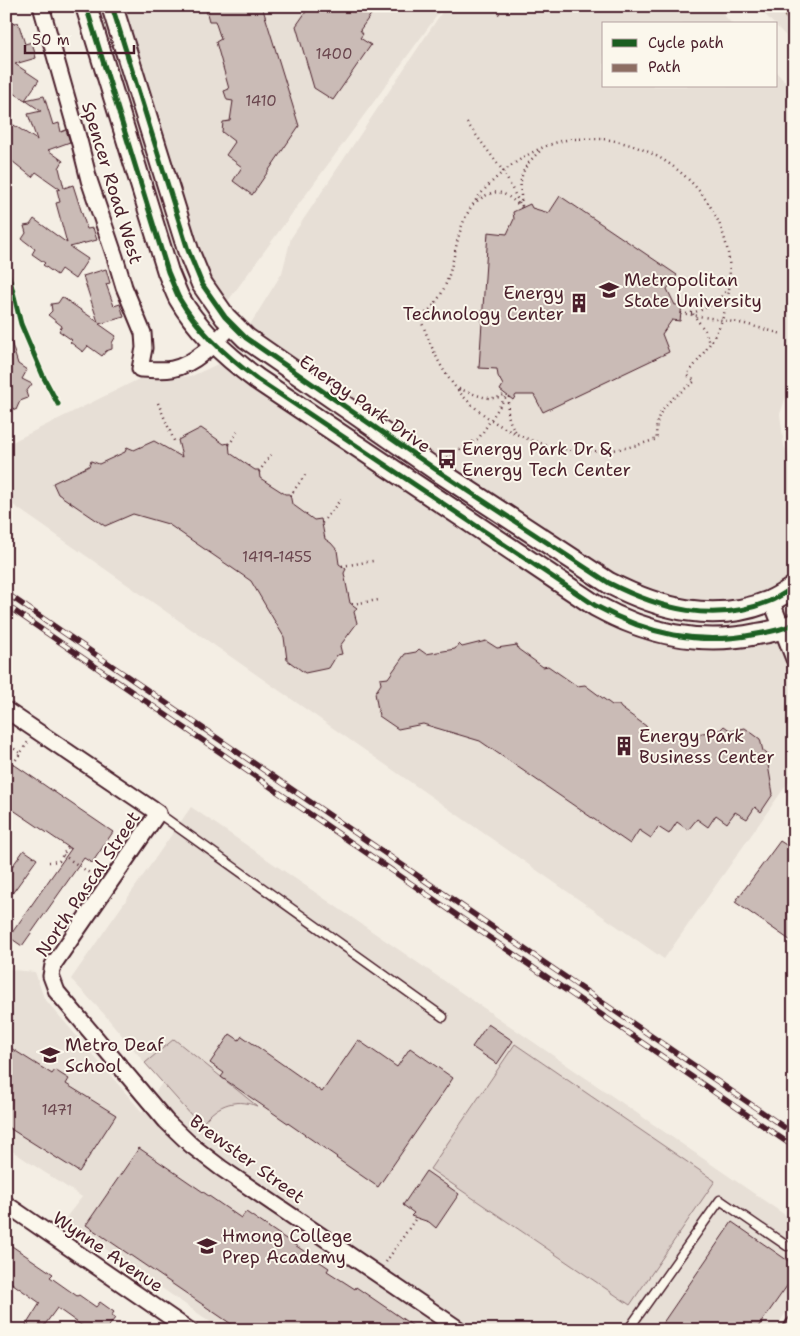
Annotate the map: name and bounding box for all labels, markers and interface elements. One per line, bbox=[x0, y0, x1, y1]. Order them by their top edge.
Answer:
scale bar bbox=[25, 22, 134, 54]
legend bbox=[602, 22, 778, 88]
text: 50 m bbox=[32, 30, 70, 50]
text: Cycle path bbox=[648, 33, 724, 53]
house number: 1400 bbox=[316, 44, 352, 64]
text: Path bbox=[648, 57, 681, 77]
house number: 1410 bbox=[245, 91, 277, 111]
street label: Spencer Road West bbox=[76, 99, 148, 267]
place label: Metropolitan State University bbox=[624, 268, 762, 313]
school or university icon: Metropolitan State University bbox=[598, 279, 620, 301]
place label: Energy Technology Center bbox=[403, 281, 564, 326]
building icon: Energy Technology Center bbox=[568, 292, 590, 314]
street label: Energy Park Drive bbox=[294, 350, 436, 458]
place label: Energy Park Dr & Energy Tech Center bbox=[462, 437, 631, 482]
bus stop icon: Energy Park Dr & Energy Tech Center bbox=[436, 448, 458, 470]
house number: 1419-1455 bbox=[242, 547, 312, 567]
place label: Energy Park Business Center bbox=[639, 724, 775, 769]
building icon: Energy Park Business Center bbox=[613, 735, 635, 757]
street label: North Pascal Street bbox=[30, 806, 146, 962]
place label: Metro Deaf School bbox=[65, 1033, 164, 1078]
school or university icon: Metro Deaf School bbox=[39, 1044, 61, 1066]
house number: 1471 bbox=[41, 1100, 73, 1120]
street label: Brewster Street bbox=[185, 1109, 309, 1209]
street label: Wynne Avenue bbox=[48, 1206, 168, 1298]
place label: Hmong College Prep Academy bbox=[222, 1224, 353, 1269]
school or university icon: Hmong College Prep Academy bbox=[196, 1235, 218, 1257]

